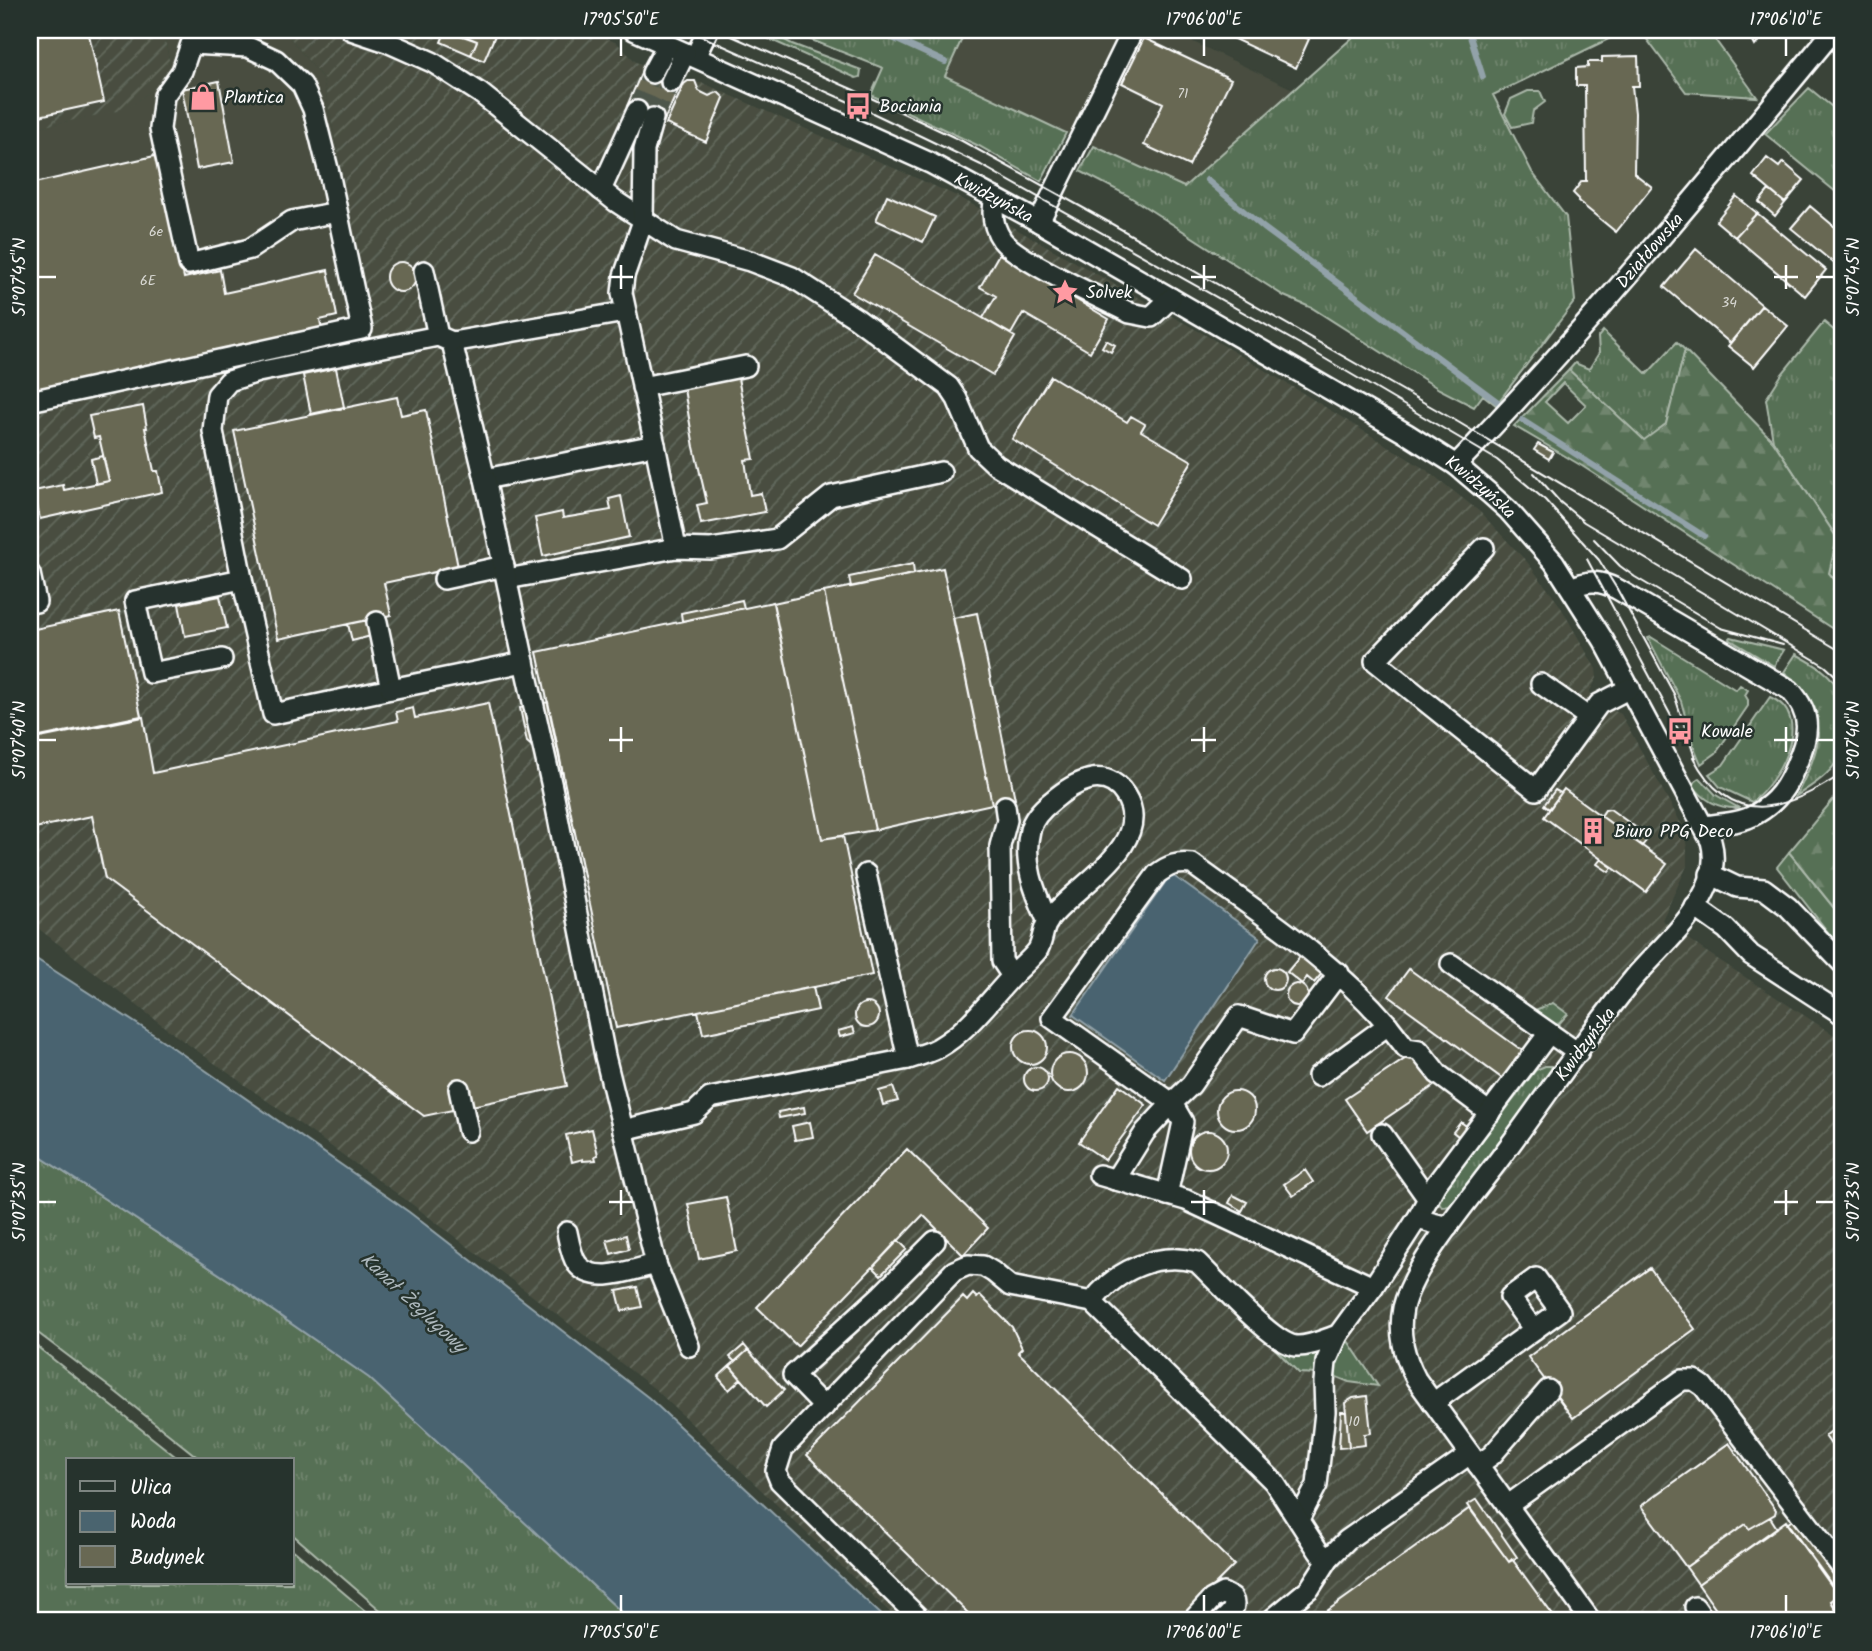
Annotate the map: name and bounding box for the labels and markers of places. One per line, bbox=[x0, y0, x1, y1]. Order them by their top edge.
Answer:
shop icon: Plantica bbox=[188, 82, 218, 112]
place label: Plantica bbox=[224, 84, 284, 113]
bus stop icon: Bociania bbox=[843, 91, 873, 121]
place label: Bociania bbox=[879, 93, 942, 122]
place icon: Solvek bbox=[1050, 277, 1080, 307]
place label: Solvek bbox=[1086, 279, 1133, 308]
bus stop icon: Kowale bbox=[1665, 716, 1695, 746]
place label: Kowale bbox=[1701, 718, 1753, 747]
building icon: Biuro PPG Deco bbox=[1578, 816, 1608, 846]
place label: Biuro PPG Deco bbox=[1614, 818, 1733, 847]

